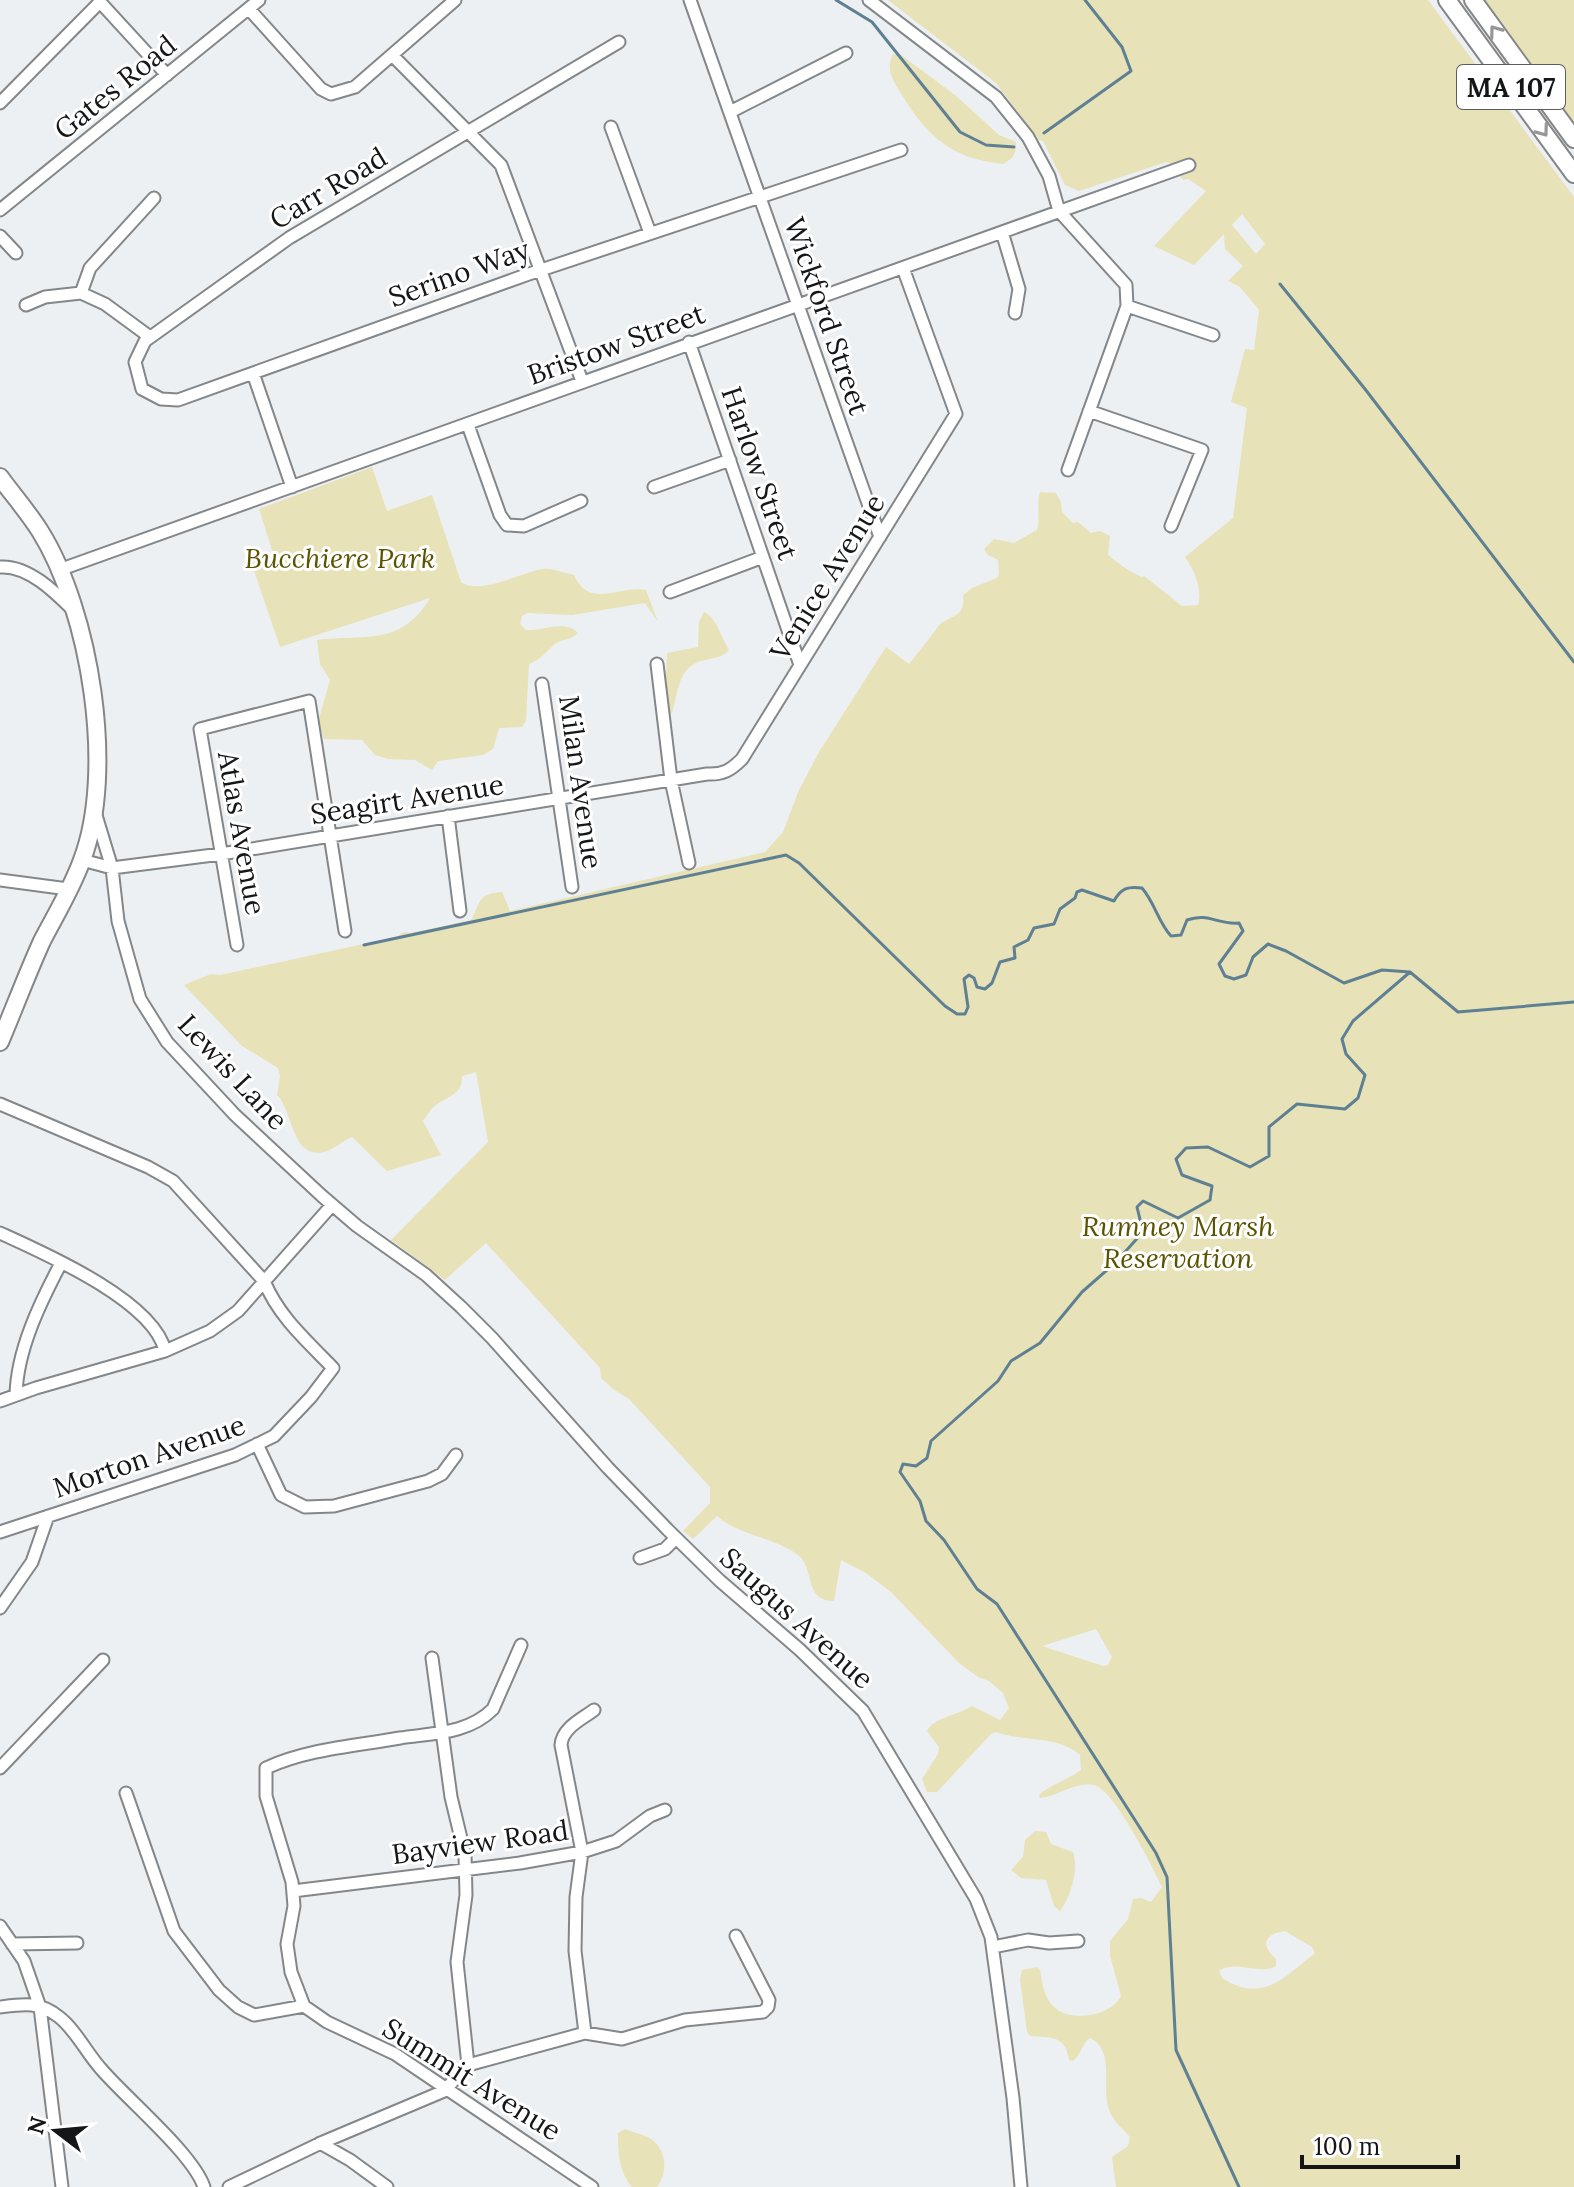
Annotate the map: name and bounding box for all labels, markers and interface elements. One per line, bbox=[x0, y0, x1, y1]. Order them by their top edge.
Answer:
one-way arrow bbox=[1490, 25, 1505, 39]
street label: Gates Road bbox=[47, 27, 183, 147]
road number: MA 107 bbox=[1457, 65, 1565, 109]
one-way arrow bbox=[1533, 122, 1547, 137]
street label: Carr Road bbox=[263, 139, 393, 237]
street label: Wickford Street bbox=[776, 213, 878, 420]
street label: Serino Way bbox=[384, 231, 535, 315]
street label: Bristow Street bbox=[522, 295, 710, 393]
street label: Harlow Street bbox=[714, 382, 807, 565]
street label: Venice Avenue bbox=[761, 487, 892, 668]
park label: Bucchiere Park bbox=[245, 540, 435, 576]
street label: Milan Avenue bbox=[551, 693, 611, 871]
street label: Atlas Avenue bbox=[210, 747, 274, 918]
street label: Seagirt Avenue bbox=[308, 766, 506, 832]
street label: Lewis Lane bbox=[170, 1007, 296, 1137]
park label: Rumney Marsh Reservation bbox=[1082, 1208, 1274, 1276]
street label: Morton Avenue bbox=[48, 1406, 250, 1506]
street label: Saugus Avenue bbox=[713, 1540, 881, 1696]
street label: Bayview Road bbox=[389, 1812, 571, 1872]
street label: Summit Avenue bbox=[376, 2010, 568, 2148]
north arrow bbox=[16, 2091, 96, 2171]
text: N bbox=[21, 2113, 53, 2138]
scale bar bbox=[1302, 2119, 1458, 2169]
text: 100 m bbox=[1314, 2131, 1380, 2162]

